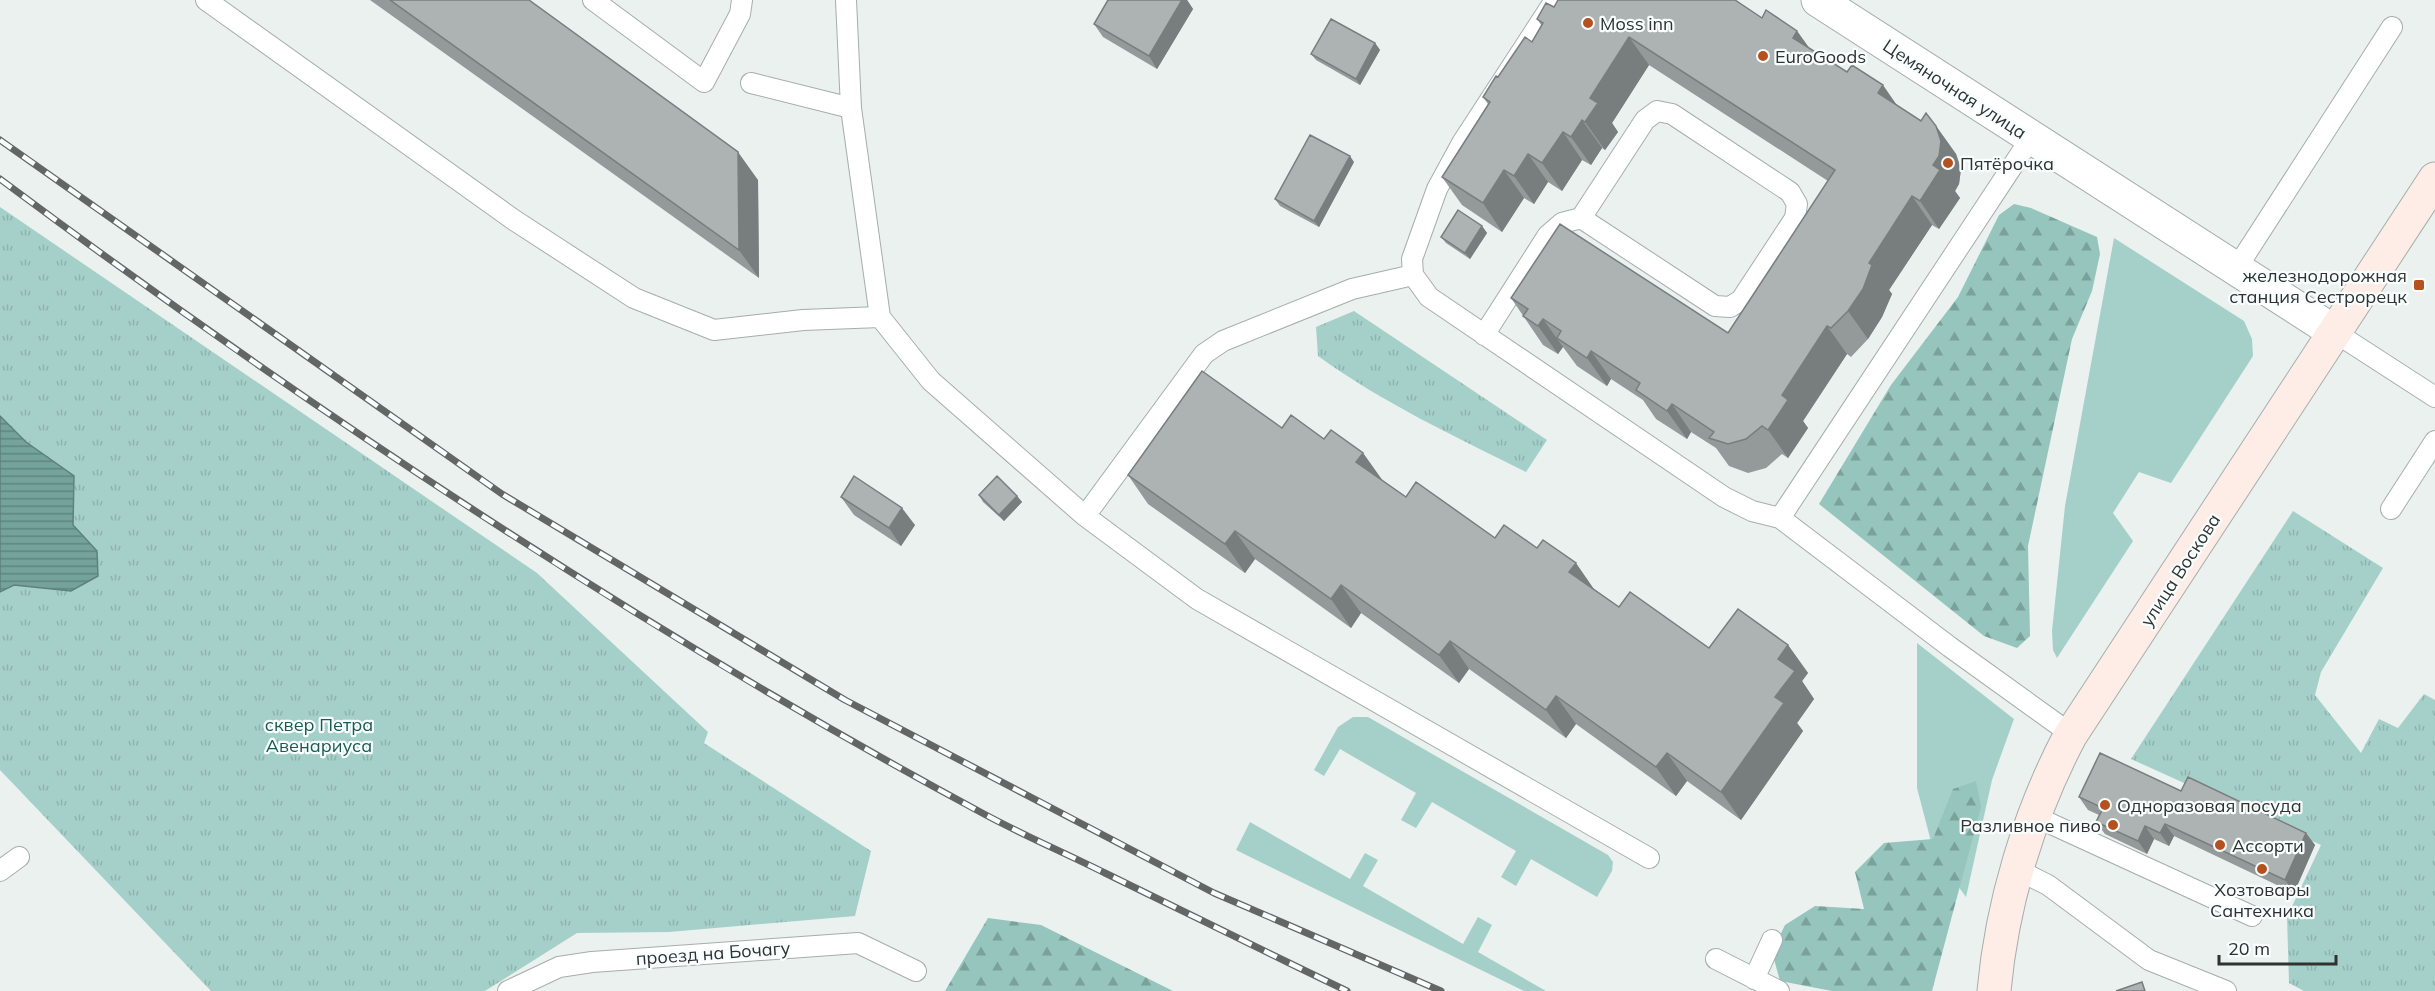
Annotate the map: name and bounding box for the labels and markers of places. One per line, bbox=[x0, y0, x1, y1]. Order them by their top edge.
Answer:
place label: Moss inn bbox=[1600, 12, 1674, 35]
marker: Moss inn bbox=[1581, 16, 1595, 30]
place label: EuroGoods bbox=[1775, 45, 1866, 68]
marker: EuroGoods bbox=[1756, 49, 1770, 63]
place label: Пятёрочка bbox=[1960, 152, 2054, 175]
marker: Пятёрочка bbox=[1941, 156, 1955, 170]
place label: железнодорожная станция Сестрорецк bbox=[2229, 264, 2407, 308]
marker: железнодорожная станция Сестрорецк bbox=[2412, 278, 2426, 292]
place label: Одноразовая посуда bbox=[2117, 794, 2302, 817]
marker: Одноразовая посуда bbox=[2098, 798, 2112, 812]
place label: Разливное пиво bbox=[1960, 814, 2101, 837]
marker: Разливное пиво bbox=[2106, 818, 2120, 832]
place label: Ассорти bbox=[2232, 834, 2304, 857]
marker: Ассорти bbox=[2213, 838, 2227, 852]
marker: Хозтовары Сантехника bbox=[2255, 862, 2269, 876]
place label: Хозтовары Сантехника bbox=[2210, 878, 2314, 922]

